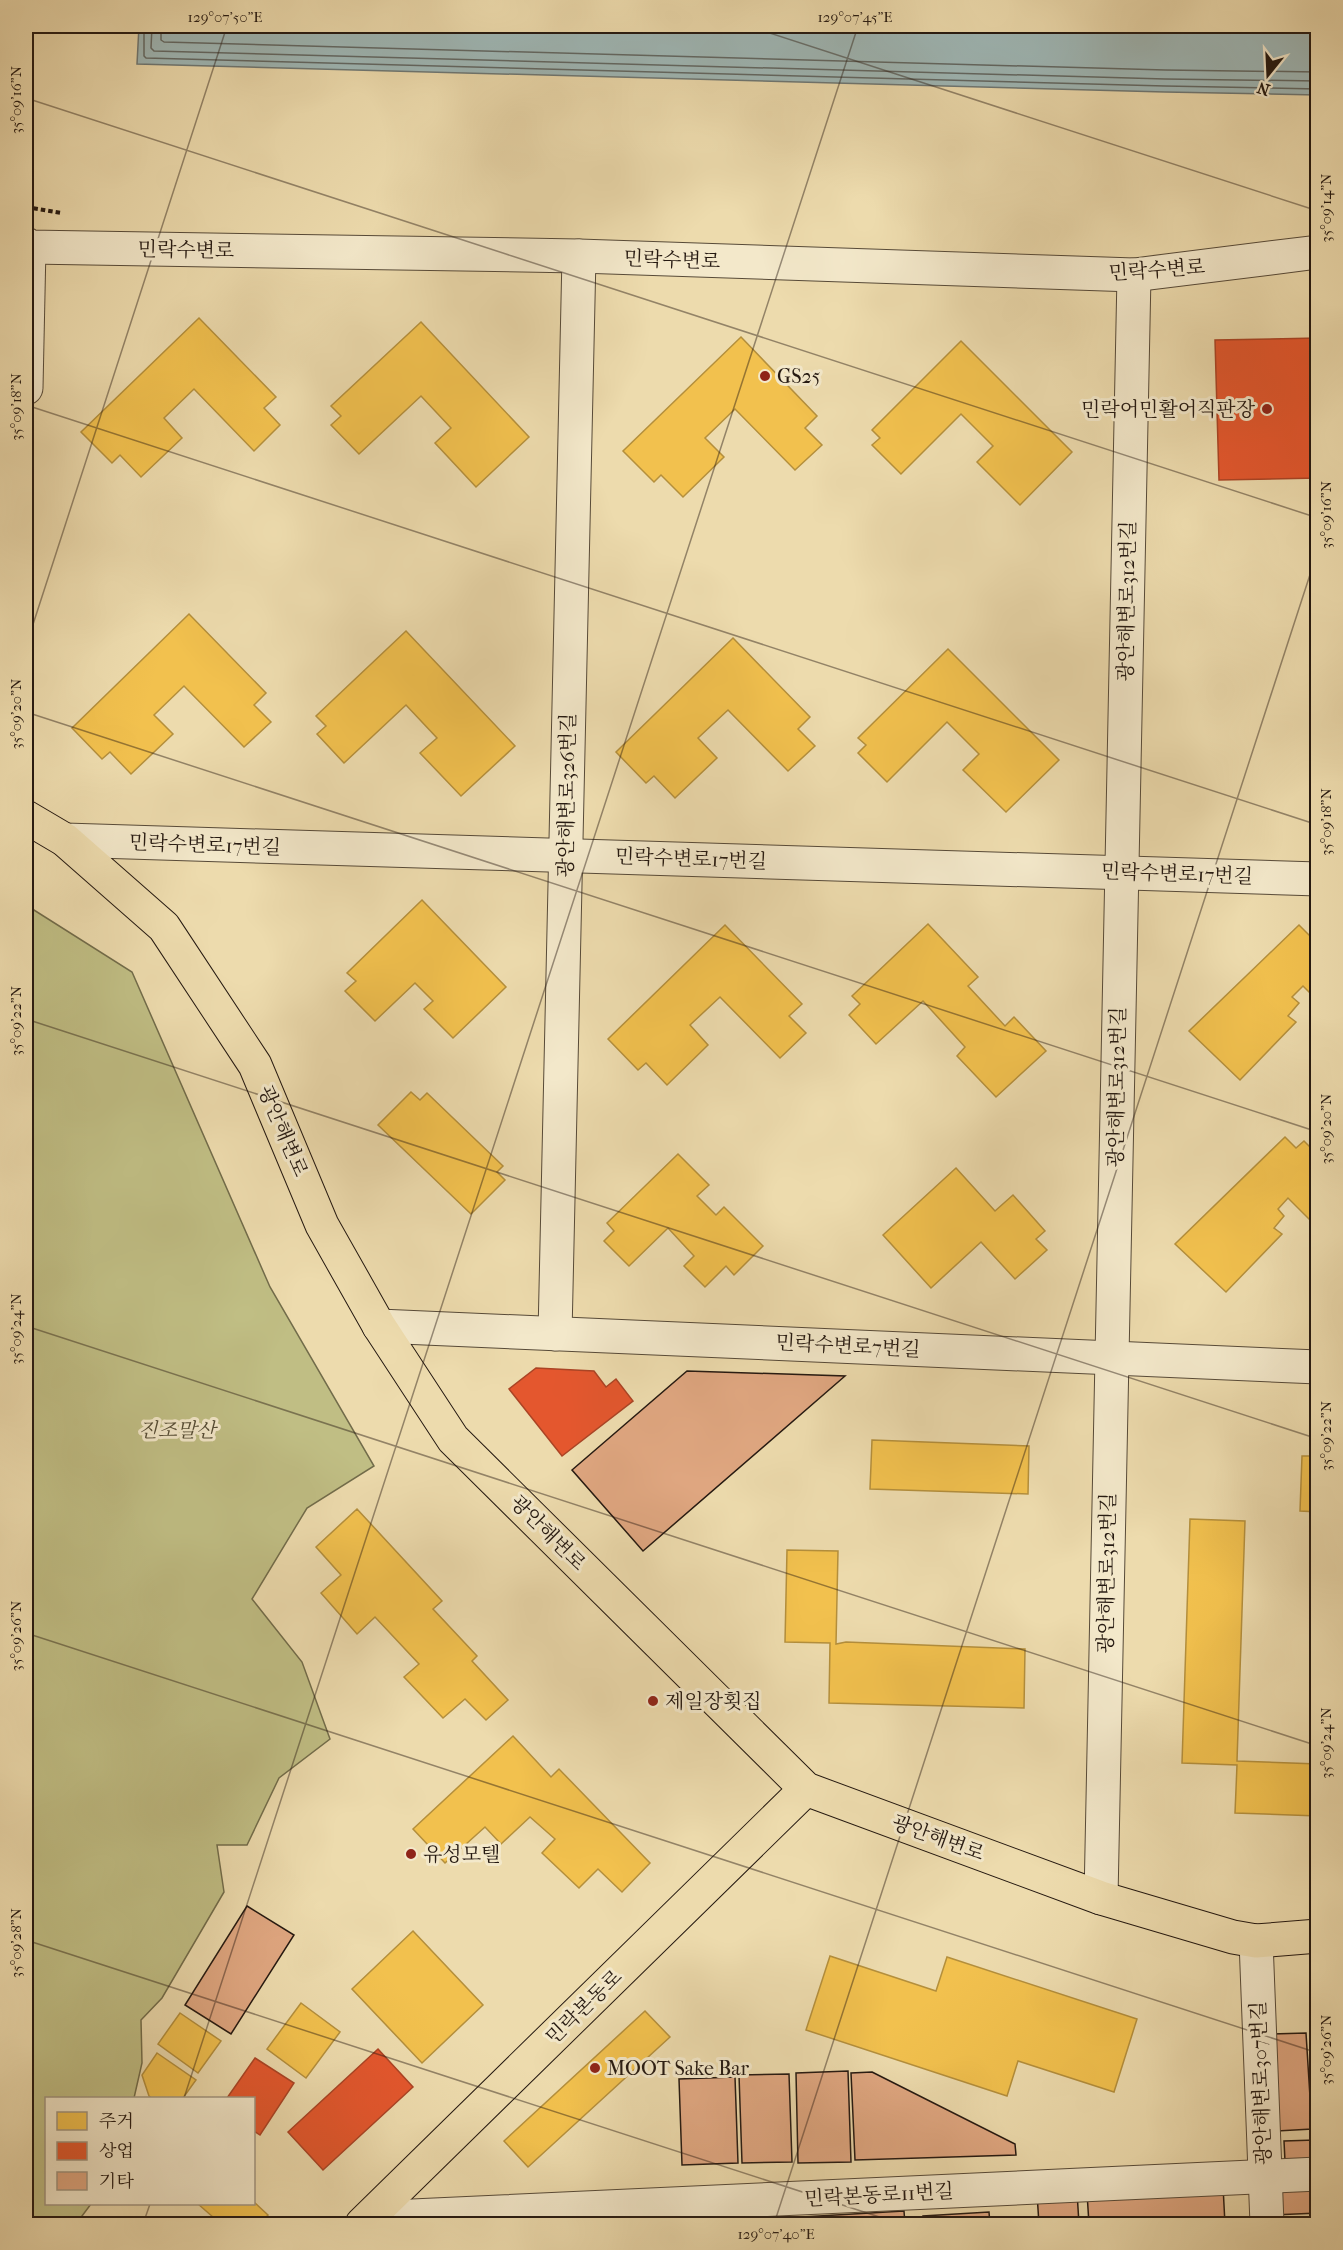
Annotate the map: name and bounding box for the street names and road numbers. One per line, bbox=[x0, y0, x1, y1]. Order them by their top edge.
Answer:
street label: 민락수변로 bbox=[138, 238, 234, 262]
street label: 민락수변로 bbox=[623, 247, 721, 273]
street label: 민락수변로 bbox=[1108, 255, 1206, 285]
street label: 광안해변로312번길 bbox=[1114, 520, 1140, 682]
street label: 광안해변로326번길 bbox=[554, 713, 580, 877]
street label: 민락수변로17번길 bbox=[129, 831, 281, 859]
street label: 민락수변로17번길 bbox=[615, 845, 767, 873]
street label: 민락수변로17번길 bbox=[1101, 860, 1253, 888]
street label: 광안해변로312번길 bbox=[1104, 1006, 1130, 1168]
street label: 광안해변로 bbox=[254, 1082, 312, 1180]
street label: 민락수변로7번길 bbox=[775, 1331, 921, 1361]
street label: 광안해변로 bbox=[506, 1491, 590, 1575]
street label: 광안해변로312번길 bbox=[1094, 1492, 1120, 1654]
street label: 광안해변로 bbox=[889, 1811, 987, 1865]
street label: 민락본동로 bbox=[541, 1965, 627, 2049]
street label: 광안해변로307번길 bbox=[1247, 2001, 1275, 2165]
street label: 민락본동로11번길 bbox=[804, 2180, 954, 2210]

